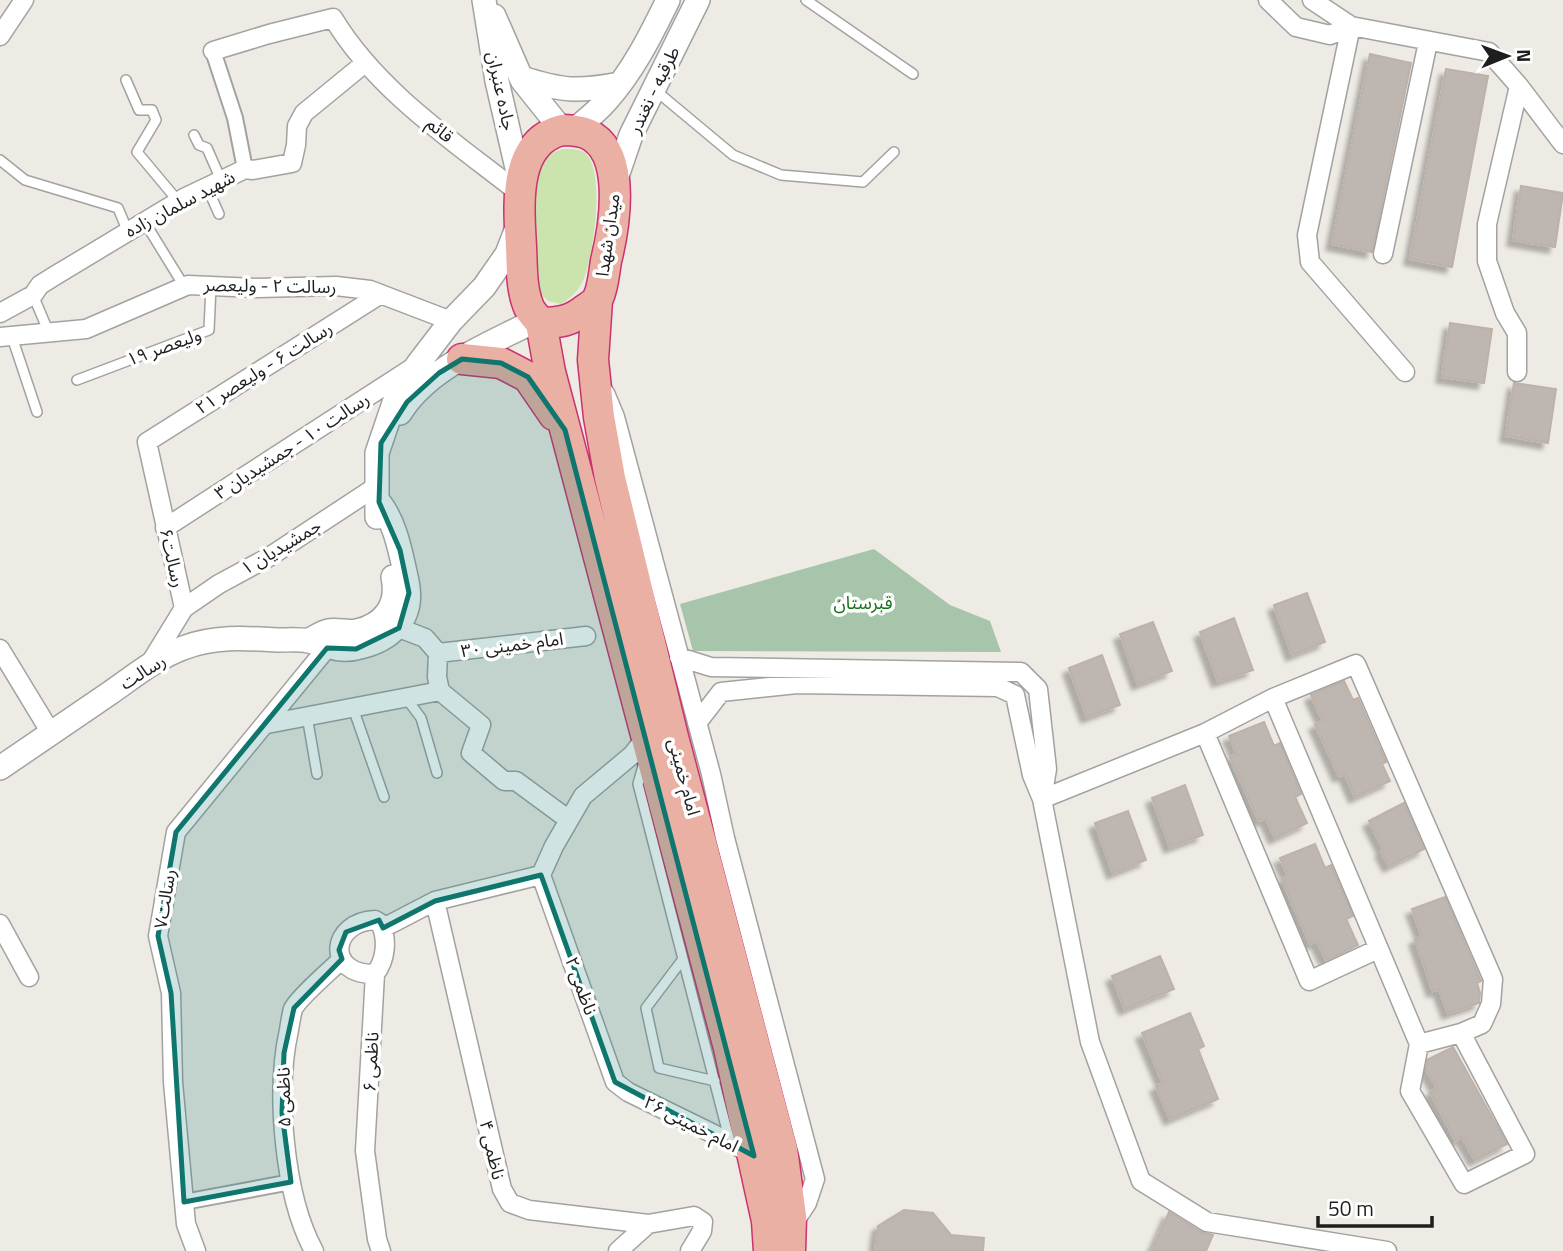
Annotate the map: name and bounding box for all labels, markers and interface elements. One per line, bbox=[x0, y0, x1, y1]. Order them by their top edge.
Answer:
north arrow bbox=[1472, 21, 1542, 91]
street label: طرقبه - نغندر bbox=[620, 42, 686, 139]
street label: جاده عنبران bbox=[480, 49, 523, 133]
text: N bbox=[1510, 49, 1539, 63]
street label: قائم bbox=[421, 110, 460, 149]
street label: شهید سلمان زاده bbox=[120, 163, 240, 244]
street label: میدان شهدا bbox=[588, 192, 627, 278]
street label: رسالت ۲ - ولیعصر bbox=[202, 271, 337, 300]
street label: رسالت ۶ - ولیعصر ۲۱ bbox=[190, 314, 338, 421]
street label: ولیعصر ۱۹ bbox=[123, 321, 205, 372]
street label: رسالت ۱۰ - جمشیدیان ۳ bbox=[209, 385, 375, 506]
street label: جمشیدیان ۱ bbox=[235, 512, 326, 581]
street label: رسالت۶ bbox=[153, 526, 192, 590]
park label: قبرستان bbox=[833, 589, 893, 616]
street label: امام خمینی ۳۰ bbox=[459, 625, 565, 665]
street label: رسالت bbox=[114, 647, 171, 696]
street label: امام خمینی bbox=[660, 735, 708, 819]
street label: رسالت۷ bbox=[146, 867, 183, 931]
street label: ناظمی ۲ bbox=[558, 953, 604, 1019]
street label: ناظمی ۶ bbox=[355, 1031, 386, 1093]
street label: ناظمی ۵ bbox=[269, 1067, 298, 1127]
street label: امام خمینی ۲۶ bbox=[639, 1088, 743, 1160]
street label: ناظمی ۴ bbox=[473, 1118, 512, 1182]
scale bar bbox=[1318, 1184, 1432, 1228]
text: 50 m bbox=[1328, 1192, 1374, 1224]

